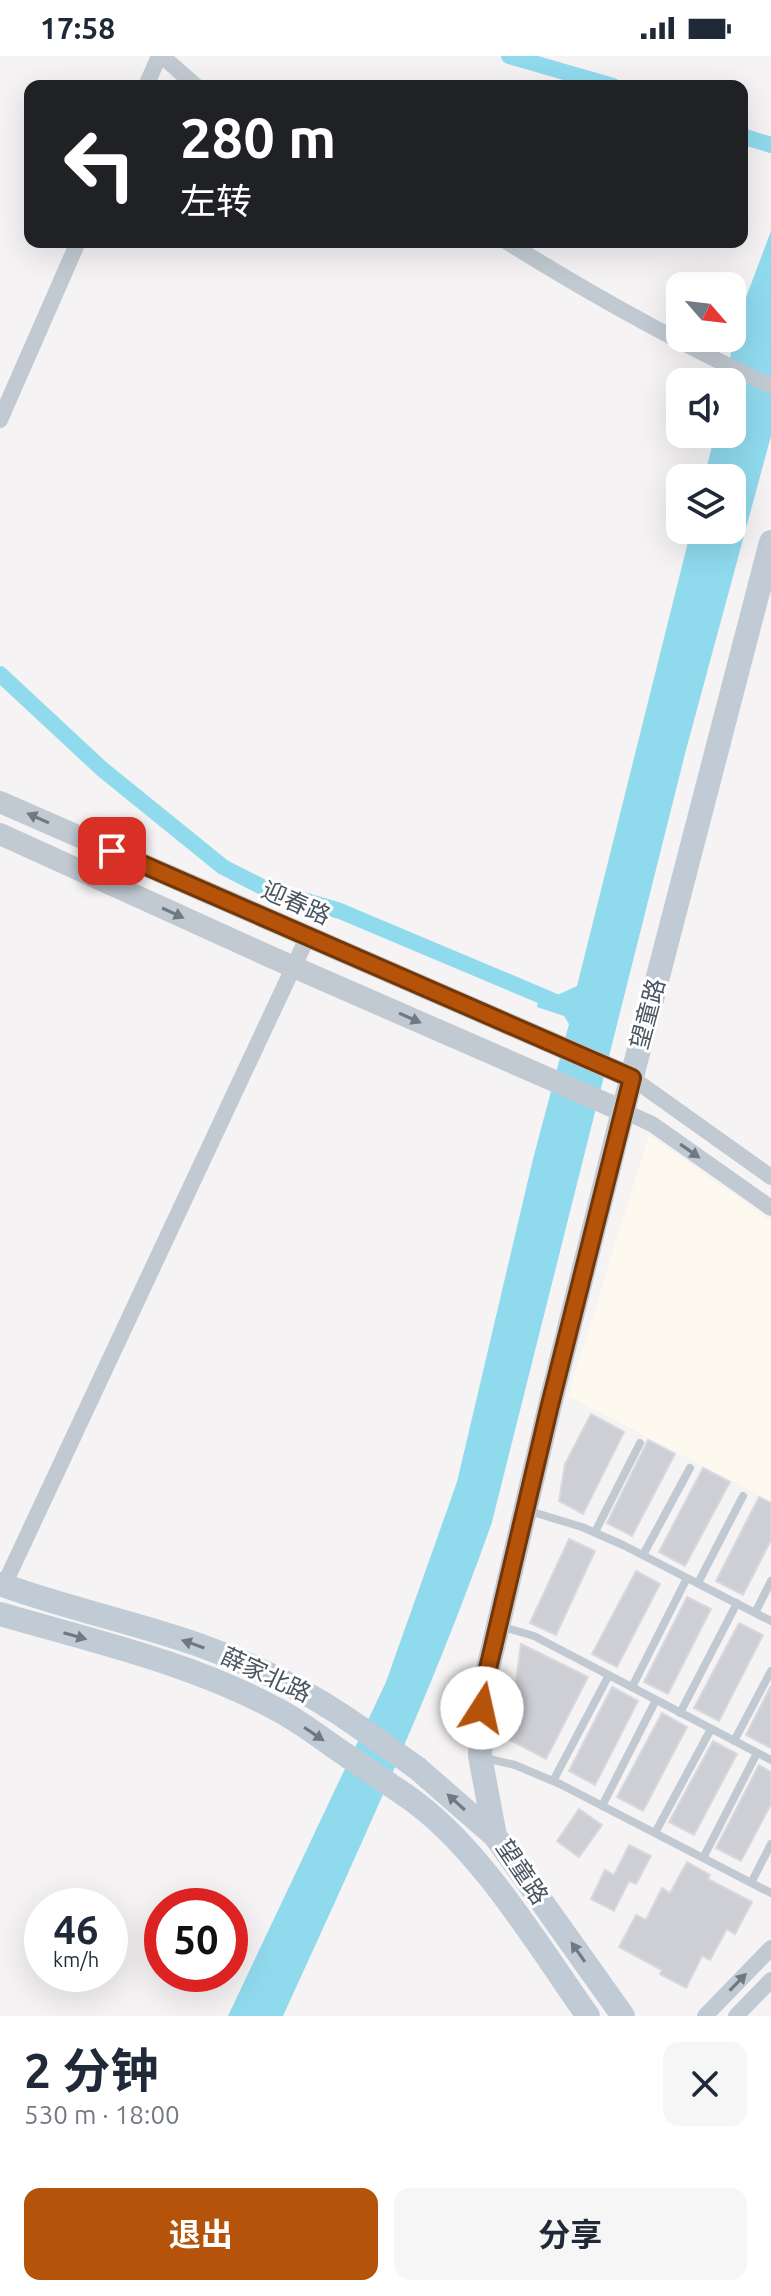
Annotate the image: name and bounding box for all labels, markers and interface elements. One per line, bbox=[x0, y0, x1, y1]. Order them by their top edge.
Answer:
text: 17:58 bbox=[40, 11, 115, 45]
text: 280 m bbox=[180, 106, 336, 169]
icon: left bbox=[48, 112, 152, 216]
text: 左转 bbox=[180, 180, 252, 221]
north arrow bbox=[666, 272, 746, 352]
map controls bbox=[666, 272, 746, 544]
button: sound bbox=[666, 368, 746, 448]
button: layers bbox=[666, 464, 746, 544]
one-way arrow bbox=[27, 812, 50, 825]
pin bbox=[78, 817, 146, 885]
icon: arrive bbox=[90, 829, 134, 873]
street label: 迎春路 bbox=[258, 876, 335, 930]
one-way arrow bbox=[161, 906, 185, 919]
street label: 望童路 bbox=[625, 976, 670, 1052]
one-way arrow bbox=[399, 1012, 422, 1025]
one-way arrow bbox=[679, 1143, 700, 1158]
one-way arrow bbox=[63, 1630, 87, 1643]
one-way arrow bbox=[181, 1637, 205, 1649]
street label: 薛家北路 bbox=[217, 1642, 315, 1707]
position arrow bbox=[440, 1666, 524, 1750]
one-way arrow bbox=[304, 1726, 325, 1741]
one-way arrow bbox=[447, 1793, 466, 1811]
street label: 望童路 bbox=[491, 1834, 554, 1909]
speed limit sign: 50 bbox=[144, 1888, 248, 1992]
text: 46 bbox=[53, 1907, 99, 1952]
one-way arrow bbox=[570, 1942, 586, 1963]
text: km/h bbox=[53, 1948, 99, 1971]
one-way arrow bbox=[728, 1973, 747, 1992]
button: close bbox=[663, 2042, 747, 2126]
text: 2 分钟 bbox=[24, 2043, 158, 2097]
text: 530 m · 18:00 bbox=[24, 2100, 180, 2129]
button: 退出 bbox=[24, 2188, 378, 2280]
button: 分享 bbox=[394, 2188, 747, 2280]

